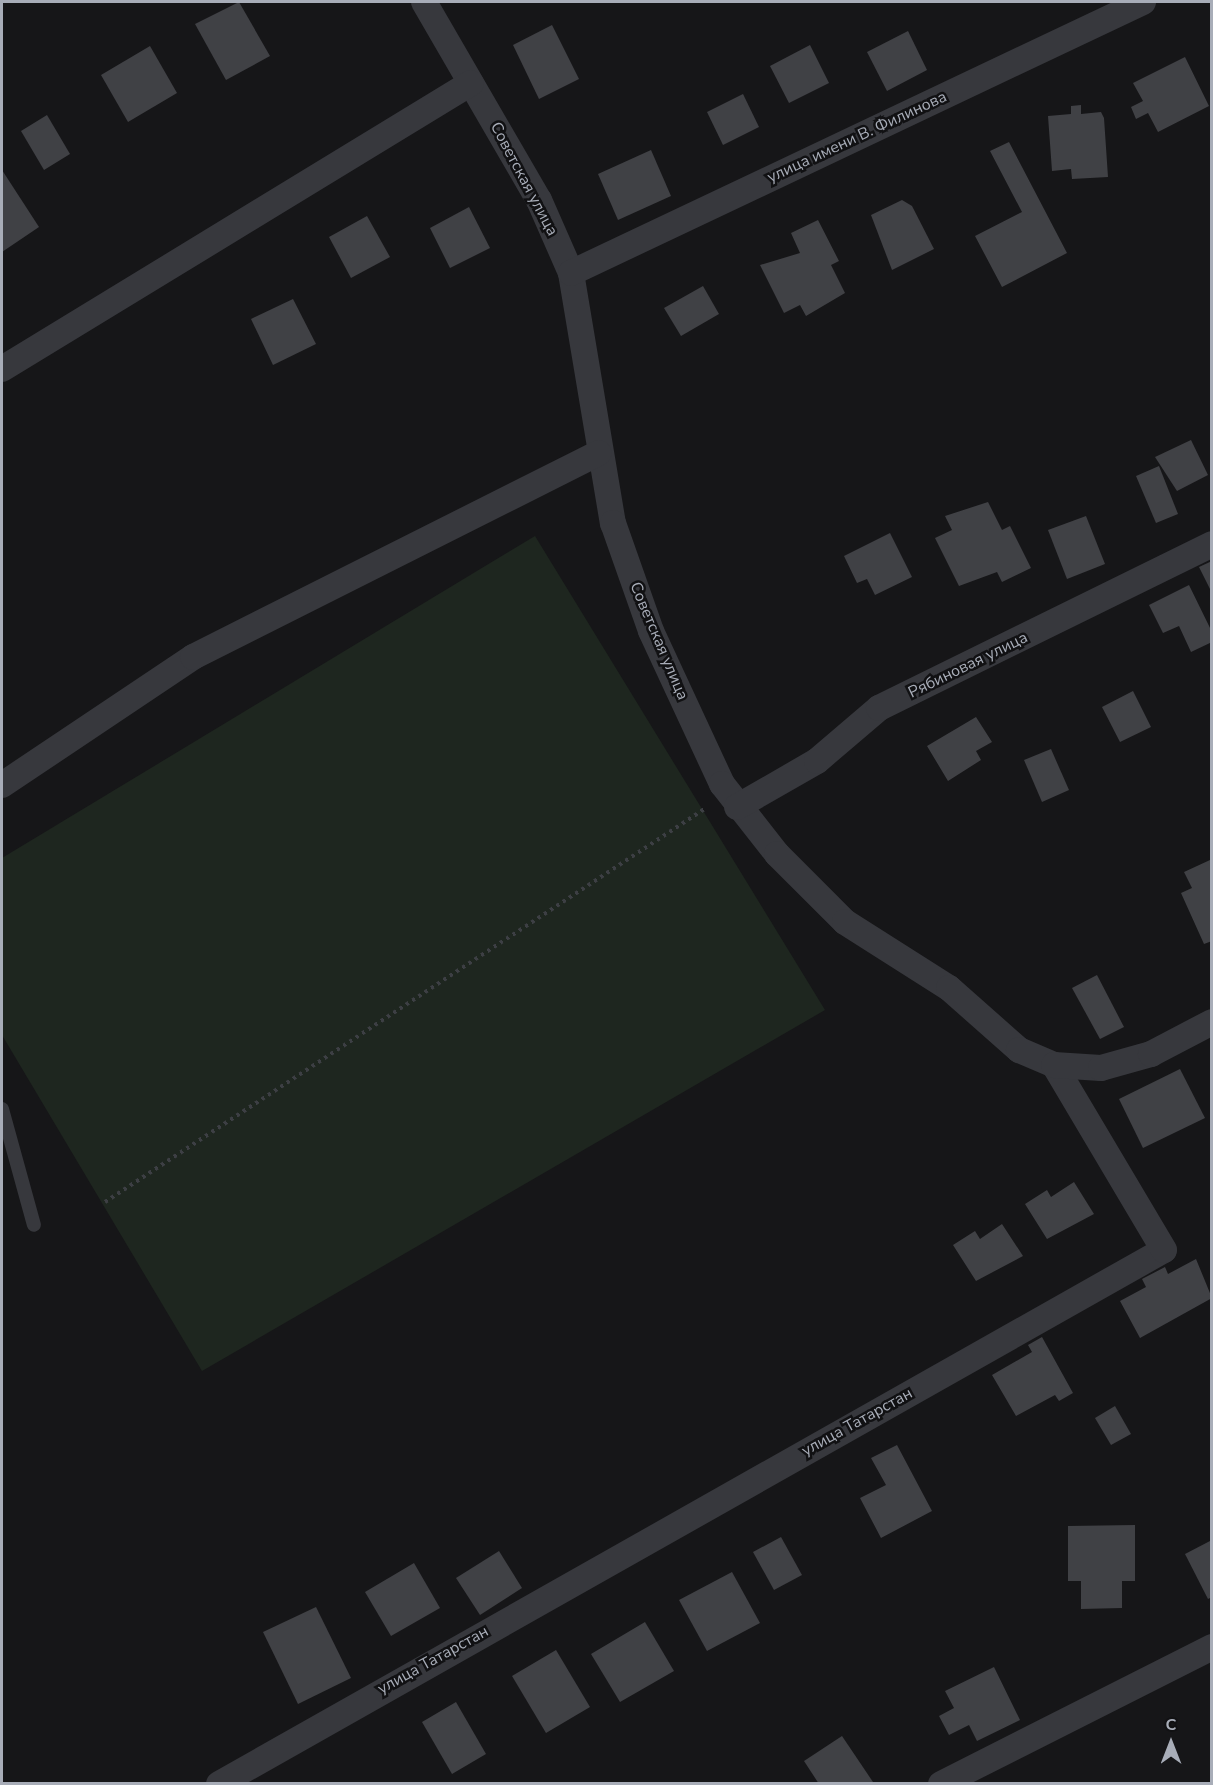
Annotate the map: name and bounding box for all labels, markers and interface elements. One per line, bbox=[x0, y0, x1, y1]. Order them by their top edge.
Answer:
street label: улица имени В. Филинова bbox=[764, 87, 950, 187]
street label: Советская улица bbox=[486, 119, 562, 239]
street label: Советская улица bbox=[626, 579, 692, 703]
street label: Рябиновая улица bbox=[905, 628, 1031, 702]
street label: улица Татарстан bbox=[798, 1384, 916, 1460]
street label: улица Татарстан bbox=[374, 1622, 492, 1698]
north arrow bbox=[1141, 1713, 1201, 1773]
text: С bbox=[1166, 1714, 1176, 1736]

